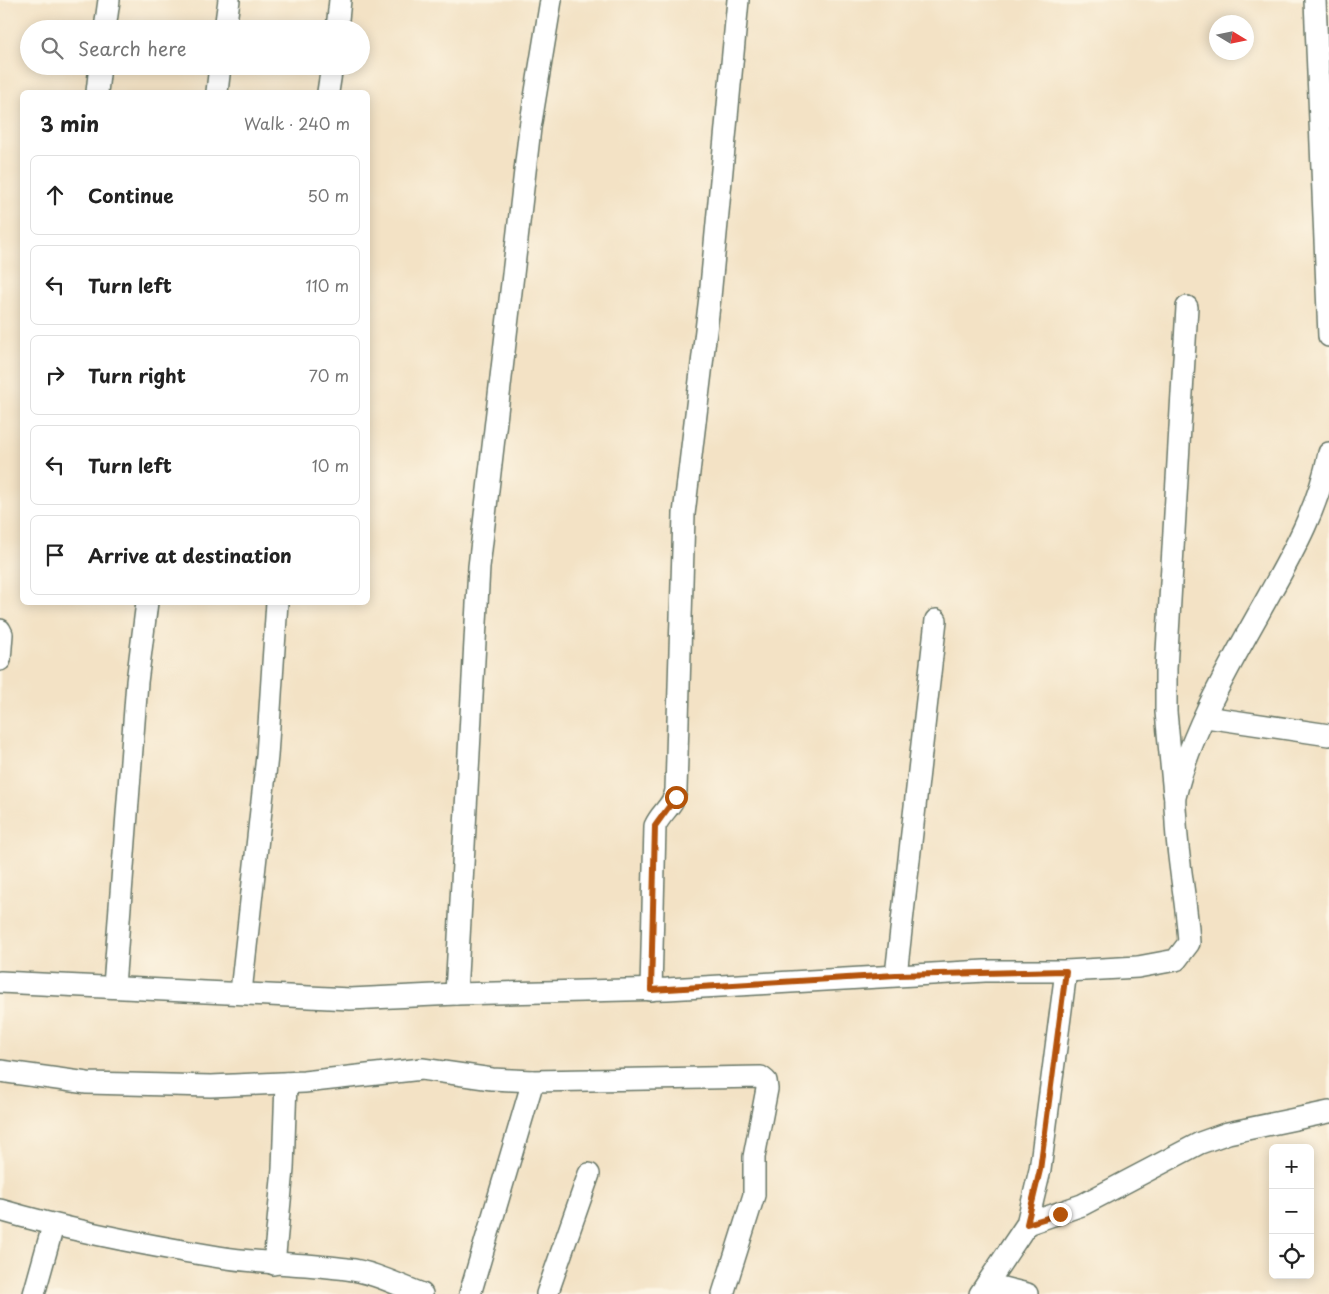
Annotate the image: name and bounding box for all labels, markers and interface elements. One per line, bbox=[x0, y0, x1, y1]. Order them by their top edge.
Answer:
north arrow bbox=[1209, 15, 1254, 60]
search box bbox=[20, 20, 370, 75]
icon: search bbox=[38, 34, 66, 62]
text: Search here bbox=[78, 34, 187, 62]
text: 3 min bbox=[40, 107, 99, 139]
text: Walk · 240 m bbox=[244, 111, 350, 135]
icon: ahead bbox=[41, 181, 69, 209]
text: Continue bbox=[88, 181, 174, 209]
text: 50 m bbox=[308, 183, 349, 207]
icon: left bbox=[41, 271, 69, 299]
text: Turn left bbox=[88, 271, 172, 299]
text: 110 m bbox=[306, 273, 349, 297]
icon: right bbox=[41, 361, 69, 389]
text: Turn right bbox=[88, 361, 186, 389]
text: 70 m bbox=[309, 363, 349, 387]
icon: left bbox=[41, 451, 69, 479]
text: Turn left bbox=[88, 451, 172, 479]
text: 10 m bbox=[312, 453, 349, 477]
icon: arrive bbox=[41, 541, 69, 569]
text: Arrive at destination bbox=[88, 541, 292, 569]
route start bbox=[665, 786, 688, 809]
map controls bbox=[1269, 1144, 1314, 1279]
button: + bbox=[1269, 1144, 1314, 1189]
button: − bbox=[1269, 1189, 1314, 1234]
route end bbox=[1049, 1203, 1072, 1226]
button: locate bbox=[1269, 1234, 1314, 1279]

